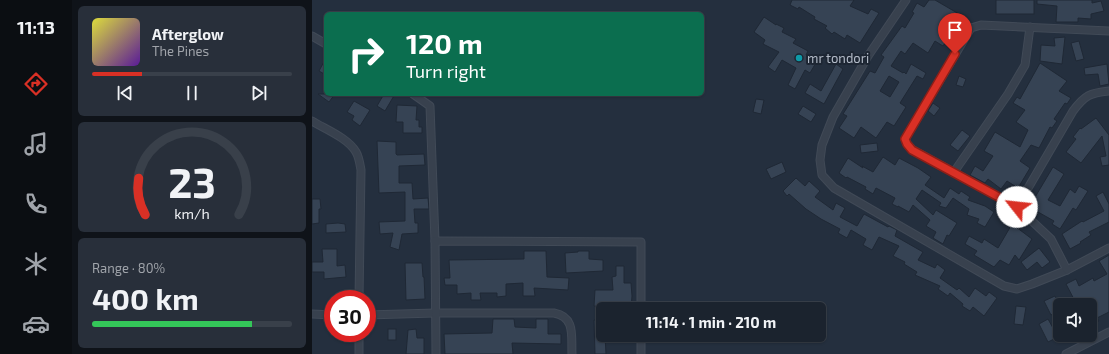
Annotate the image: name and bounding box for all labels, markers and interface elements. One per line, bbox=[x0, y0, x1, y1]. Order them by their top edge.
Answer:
pin bbox=[938, 13, 972, 54]
text: 11:13 bbox=[17, 16, 55, 38]
icon: arrive bbox=[944, 19, 966, 41]
text: Afterglow bbox=[152, 25, 224, 43]
text: 120 m bbox=[406, 26, 483, 60]
icon: right bbox=[340, 28, 392, 80]
text: The Pines bbox=[152, 43, 209, 59]
place label: mr tondori bbox=[807, 50, 869, 66]
marker: mr tondori bbox=[794, 53, 804, 63]
text: Turn right bbox=[406, 60, 486, 82]
icon: directions bbox=[22, 70, 50, 98]
icon: previous bbox=[114, 82, 136, 104]
icon: pause bbox=[181, 82, 203, 104]
icon: next bbox=[248, 82, 270, 104]
icon: music bbox=[22, 130, 50, 158]
text: 23 bbox=[168, 156, 216, 206]
position arrow bbox=[996, 186, 1038, 228]
icon: phone bbox=[22, 190, 50, 218]
text: km/h bbox=[174, 205, 210, 222]
icon: climate bbox=[22, 250, 50, 278]
text: Range · 80% bbox=[92, 260, 165, 276]
text: 400 km bbox=[92, 280, 199, 316]
speed limit sign: 30 bbox=[324, 290, 376, 342]
map controls bbox=[1053, 298, 1097, 342]
button: sound bbox=[1053, 298, 1097, 342]
icon: car bbox=[22, 310, 50, 338]
text: 11:14 · 1 min · 210 m bbox=[646, 313, 776, 331]

